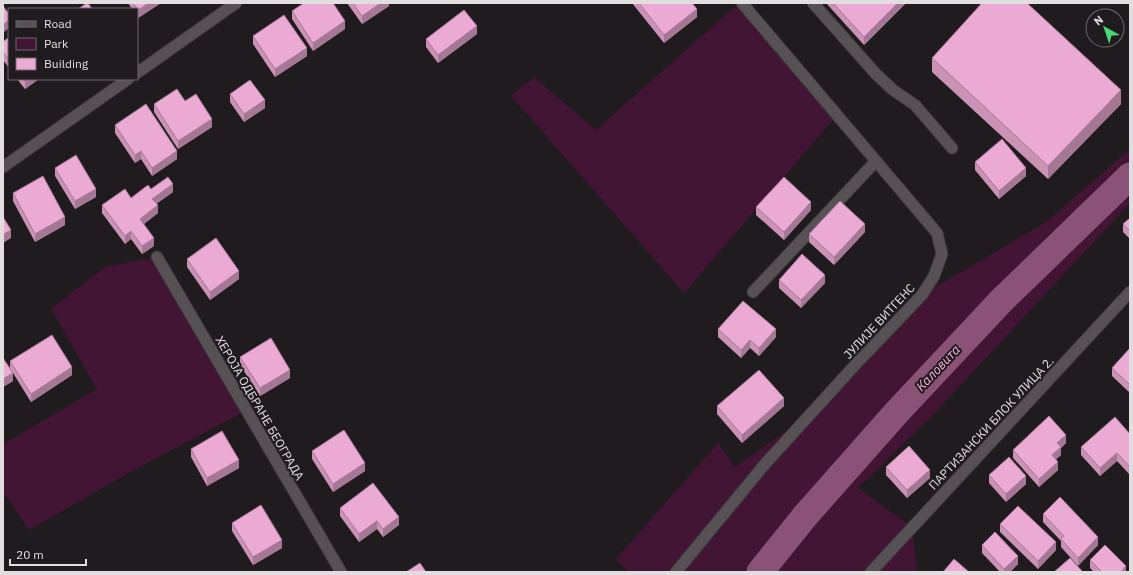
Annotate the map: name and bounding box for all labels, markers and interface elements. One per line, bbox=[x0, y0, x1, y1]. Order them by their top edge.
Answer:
legend bbox=[8, 8, 138, 80]
north arrow bbox=[1085, 8, 1125, 48]
text: N bbox=[1091, 12, 1106, 28]
text: Road bbox=[44, 16, 72, 31]
text: Park bbox=[44, 36, 69, 51]
text: Building bbox=[44, 56, 89, 71]
street label: ЈУЛИЈЕ ВИТГЕНС bbox=[840, 280, 918, 362]
street label: ХЕРОЈА ОДБРАНЕ БЕОГРАДА bbox=[213, 333, 308, 483]
water label: Каловита bbox=[912, 341, 964, 395]
street label: ПАРТИЗАНСКИ БЛОК УЛИЦА 2. bbox=[925, 353, 1057, 493]
scale bar bbox=[10, 541, 86, 567]
text: 20 m bbox=[16, 547, 44, 562]

